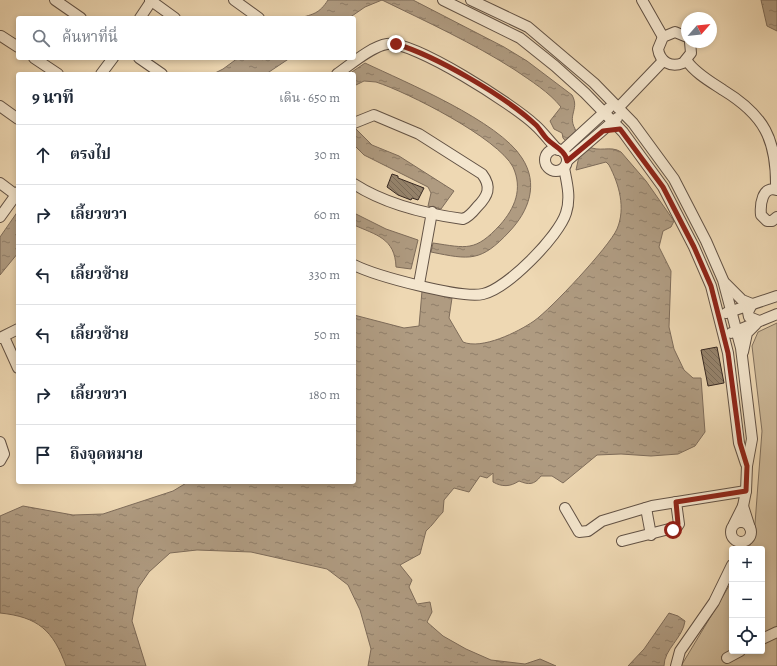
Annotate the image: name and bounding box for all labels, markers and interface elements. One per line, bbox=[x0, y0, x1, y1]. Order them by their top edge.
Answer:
north arrow bbox=[681, 12, 717, 48]
search box bbox=[16, 16, 356, 60]
icon: search bbox=[30, 27, 52, 49]
text: ค้นหาที่นี่ bbox=[62, 27, 118, 47]
route end bbox=[387, 35, 405, 53]
text: 9 นาที bbox=[32, 86, 74, 109]
text: เดิน · 650 m bbox=[279, 89, 340, 106]
icon: ahead bbox=[32, 144, 54, 166]
text: ตรงไป bbox=[70, 144, 111, 164]
text: 30 m bbox=[314, 146, 340, 163]
icon: right bbox=[32, 204, 54, 226]
text: เลี้ยวขวา bbox=[70, 204, 127, 224]
text: 60 m bbox=[314, 206, 340, 223]
icon: left bbox=[32, 264, 54, 286]
text: เลี้ยวซ้าย bbox=[70, 264, 129, 284]
text: 330 m bbox=[309, 266, 340, 283]
icon: left bbox=[32, 324, 54, 346]
text: เลี้ยวซ้าย bbox=[70, 324, 129, 344]
text: 50 m bbox=[314, 326, 340, 343]
icon: right bbox=[32, 384, 54, 406]
text: เลี้ยวขวา bbox=[70, 384, 127, 404]
text: 180 m bbox=[309, 386, 340, 403]
icon: arrive bbox=[32, 444, 54, 466]
text: ถึงจุดหมาย bbox=[70, 444, 143, 464]
route start bbox=[664, 521, 682, 539]
map controls bbox=[729, 546, 765, 654]
button: + bbox=[729, 546, 765, 582]
button: − bbox=[729, 582, 765, 618]
button: locate bbox=[729, 618, 765, 654]

